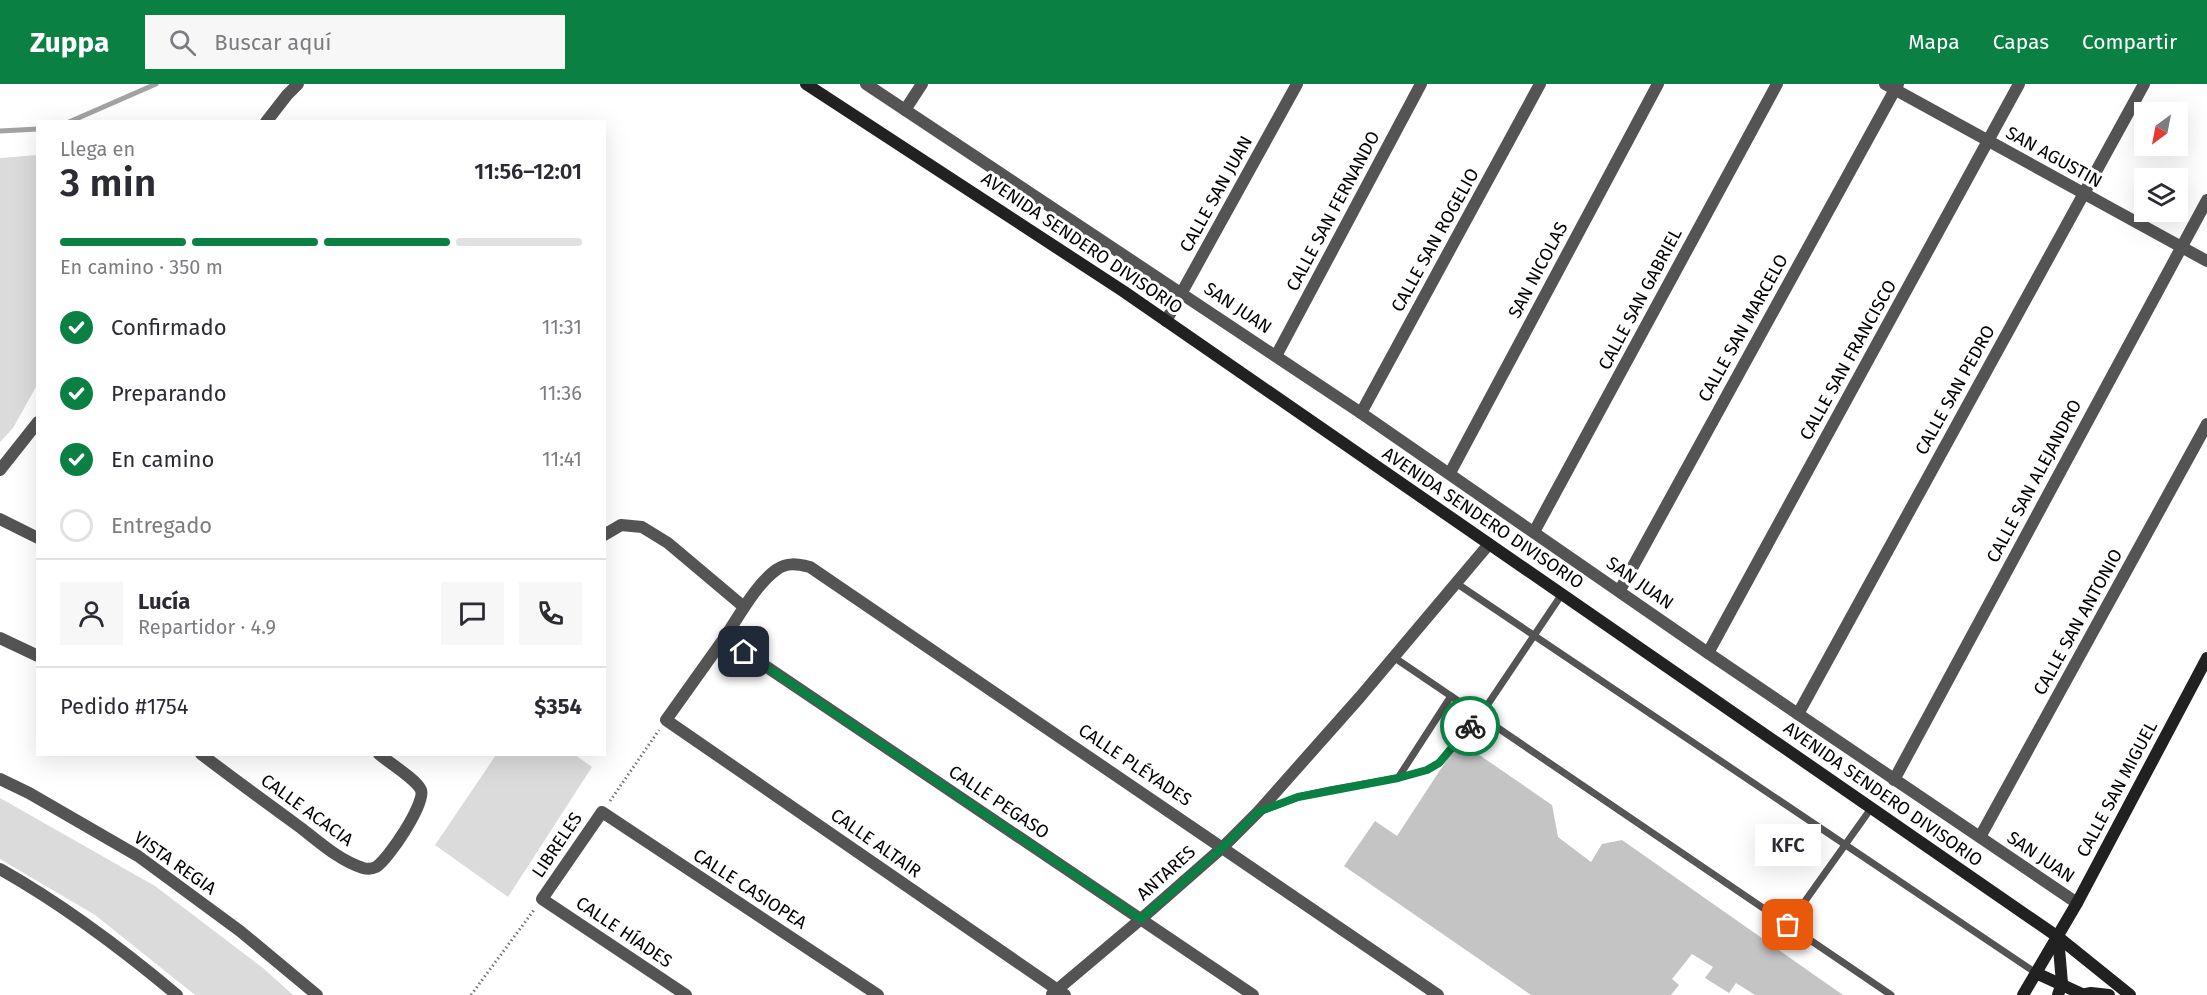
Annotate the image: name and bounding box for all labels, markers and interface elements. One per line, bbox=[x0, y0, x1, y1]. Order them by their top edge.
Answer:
search box bbox=[145, 15, 565, 69]
text: Zuppa bbox=[30, 26, 109, 59]
icon: search bbox=[166, 26, 199, 59]
text: Buscar aquí bbox=[214, 29, 331, 56]
text: Mapa bbox=[1908, 29, 1960, 55]
text: Capas bbox=[1993, 29, 2049, 55]
text: Compartir bbox=[2082, 29, 2177, 55]
north arrow bbox=[2134, 102, 2188, 156]
map controls bbox=[2134, 102, 2188, 222]
street label: SAN AGUSTIN bbox=[2002, 122, 2106, 192]
street label: CALLE SAN FERNANDO bbox=[1281, 127, 1385, 295]
street label: CALLE SAN JUAN bbox=[1175, 132, 1257, 256]
text: Llega en bbox=[60, 137, 135, 161]
text: 11:56–12:01 bbox=[474, 158, 582, 185]
text: 3 min bbox=[60, 160, 156, 206]
street label: CALLE SAN ROGELIO bbox=[1386, 164, 1484, 316]
street label: AVENIDA SENDERO DIVISORIO bbox=[977, 167, 1187, 319]
button: layers bbox=[2134, 168, 2188, 222]
street label: SAN NICOLAS bbox=[1503, 218, 1573, 322]
street label: CALLE SAN GABRIEL bbox=[1593, 224, 1687, 374]
street label: CALLE SAN MARCELO bbox=[1693, 250, 1793, 406]
text: En camino · 350 m bbox=[60, 255, 223, 279]
street label: CALLE SAN FRANCISCO bbox=[1795, 276, 1901, 444]
street label: SAN JUAN bbox=[1200, 277, 1276, 339]
icon: check bbox=[60, 311, 93, 344]
text: Confirmado bbox=[111, 314, 227, 341]
text: 11:31 bbox=[542, 315, 582, 339]
street label: CALLE SAN PEDRO bbox=[1910, 321, 2000, 459]
icon: check bbox=[60, 377, 93, 410]
text: Preparando bbox=[111, 380, 227, 407]
text: 11:36 bbox=[539, 381, 582, 405]
street label: CALLE SAN ALEJANDRO bbox=[1982, 396, 2086, 566]
street label: AVENIDA SENDERO DIVISORIO bbox=[1378, 442, 1588, 594]
icon: check bbox=[60, 443, 93, 476]
text: En camino bbox=[111, 446, 214, 473]
text: 11:41 bbox=[542, 447, 582, 471]
text: Entregado bbox=[111, 512, 212, 539]
street label: CALLE SAN ANTONIO bbox=[2029, 545, 2127, 699]
street label: SAN JUAN bbox=[1602, 552, 1678, 614]
button: person bbox=[60, 582, 123, 645]
button: chat bbox=[441, 582, 504, 645]
button: phone bbox=[519, 582, 582, 645]
text: Lucía bbox=[138, 588, 190, 615]
text: Repartidor · 4.9 bbox=[138, 615, 276, 639]
pin bbox=[718, 626, 769, 677]
icon: home bbox=[727, 635, 760, 668]
text: Pedido #1754 bbox=[60, 693, 188, 720]
text: $354 bbox=[534, 693, 582, 720]
courier bbox=[1440, 696, 1500, 756]
icon: bike bbox=[1454, 710, 1487, 743]
street label: AVENIDA SENDERO DIVISORIO bbox=[1779, 717, 1987, 871]
street label: CALLE SAN MIGUEL bbox=[2072, 717, 2162, 861]
street label: CALLE PLÉYADES bbox=[1074, 718, 1197, 811]
street label: CALLE PEGASO bbox=[945, 760, 1053, 844]
street label: CALLE ACACIA bbox=[257, 769, 358, 851]
street label: CALLE ALTAIR bbox=[827, 804, 926, 882]
street label: LIBRELES bbox=[527, 808, 587, 882]
callout: KFC bbox=[1755, 823, 1821, 865]
street label: SAN JUAN bbox=[2003, 826, 2079, 888]
street label: VISTA REGIA bbox=[130, 827, 221, 900]
text: KFC bbox=[1771, 833, 1805, 857]
street label: ANTARES bbox=[1132, 841, 1200, 905]
street label: CALLE CASIOPEA bbox=[689, 844, 812, 934]
street label: CALLE HÍADES bbox=[572, 891, 677, 972]
pin bbox=[1762, 899, 1813, 950]
icon: bag bbox=[1771, 908, 1804, 941]

